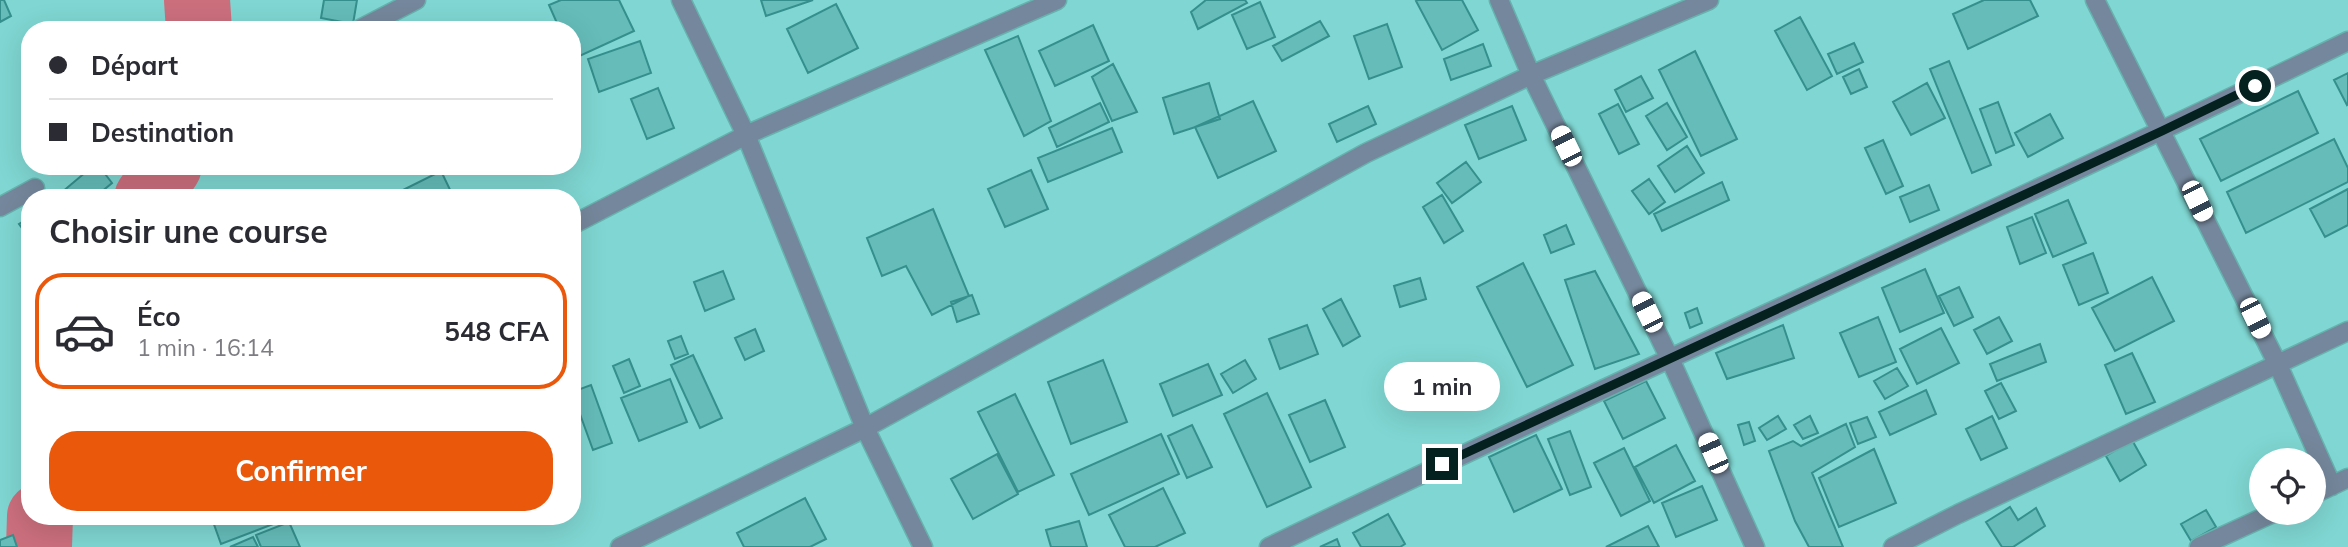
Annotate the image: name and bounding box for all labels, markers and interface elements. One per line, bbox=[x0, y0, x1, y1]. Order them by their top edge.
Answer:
text: Départ bbox=[91, 49, 178, 82]
route start bbox=[2239, 70, 2271, 102]
text: Destination bbox=[91, 116, 234, 149]
car bbox=[1548, 123, 1585, 169]
car bbox=[2179, 178, 2216, 224]
text: Choisir une course bbox=[49, 211, 328, 251]
car bbox=[1629, 289, 1666, 335]
car bbox=[2237, 295, 2274, 341]
icon: car bbox=[53, 300, 116, 363]
text: Éco bbox=[137, 300, 181, 333]
text: 548 CFA bbox=[444, 315, 549, 348]
text: 1 min · 16:14 bbox=[137, 333, 274, 362]
callout: 1 min bbox=[1384, 363, 1500, 412]
text: 1 min bbox=[1412, 372, 1472, 401]
car bbox=[1695, 430, 1732, 476]
button: Confirmer bbox=[49, 431, 553, 511]
route end bbox=[1426, 448, 1458, 480]
map controls bbox=[2249, 448, 2326, 525]
button: locate bbox=[2249, 448, 2326, 525]

